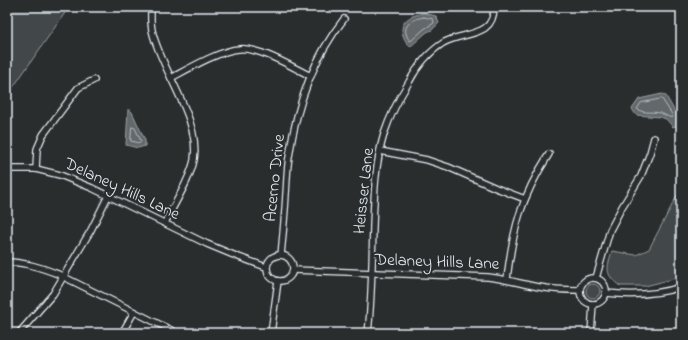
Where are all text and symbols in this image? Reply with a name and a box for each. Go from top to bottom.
street label: Acerno Drive [258,133,292,223]
street label: Heisser Lane [347,146,381,235]
street label: Delaney Hills Lane [59,151,184,228]
street label: Delaney Hills Lane [373,247,500,278]

